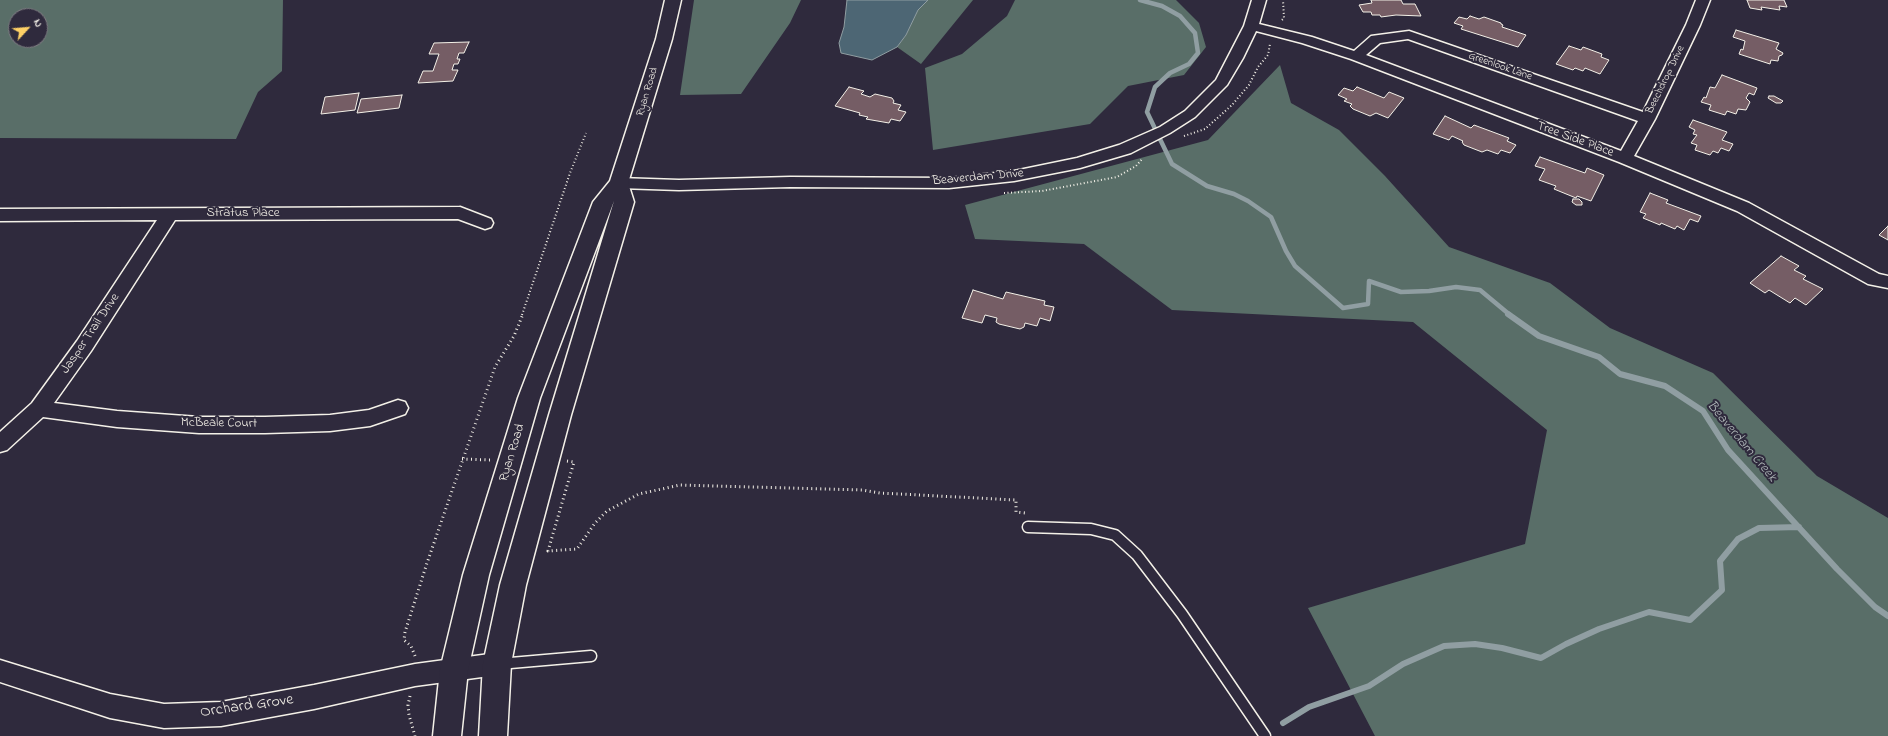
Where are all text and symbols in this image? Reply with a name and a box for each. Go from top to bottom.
north arrow [8,8,48,48]
text: N [29,16,47,30]
street label: Beechdrop Drive [1644,44,1688,116]
street label: Greenlook Lane [1466,50,1534,84]
street label: Ryan Road [634,66,662,118]
street label: Tree Side Place [1534,119,1616,161]
street label: Beaverdam Drive [932,166,1024,190]
street label: Stratus Place [207,206,279,222]
street label: Jasper Trail Drive [58,291,124,377]
water label: Beaverdam Creek [1702,398,1780,486]
street label: McBeale Court [181,416,257,432]
street label: Ryan Road [497,422,529,484]
street label: Orchard Grove [199,691,295,723]

